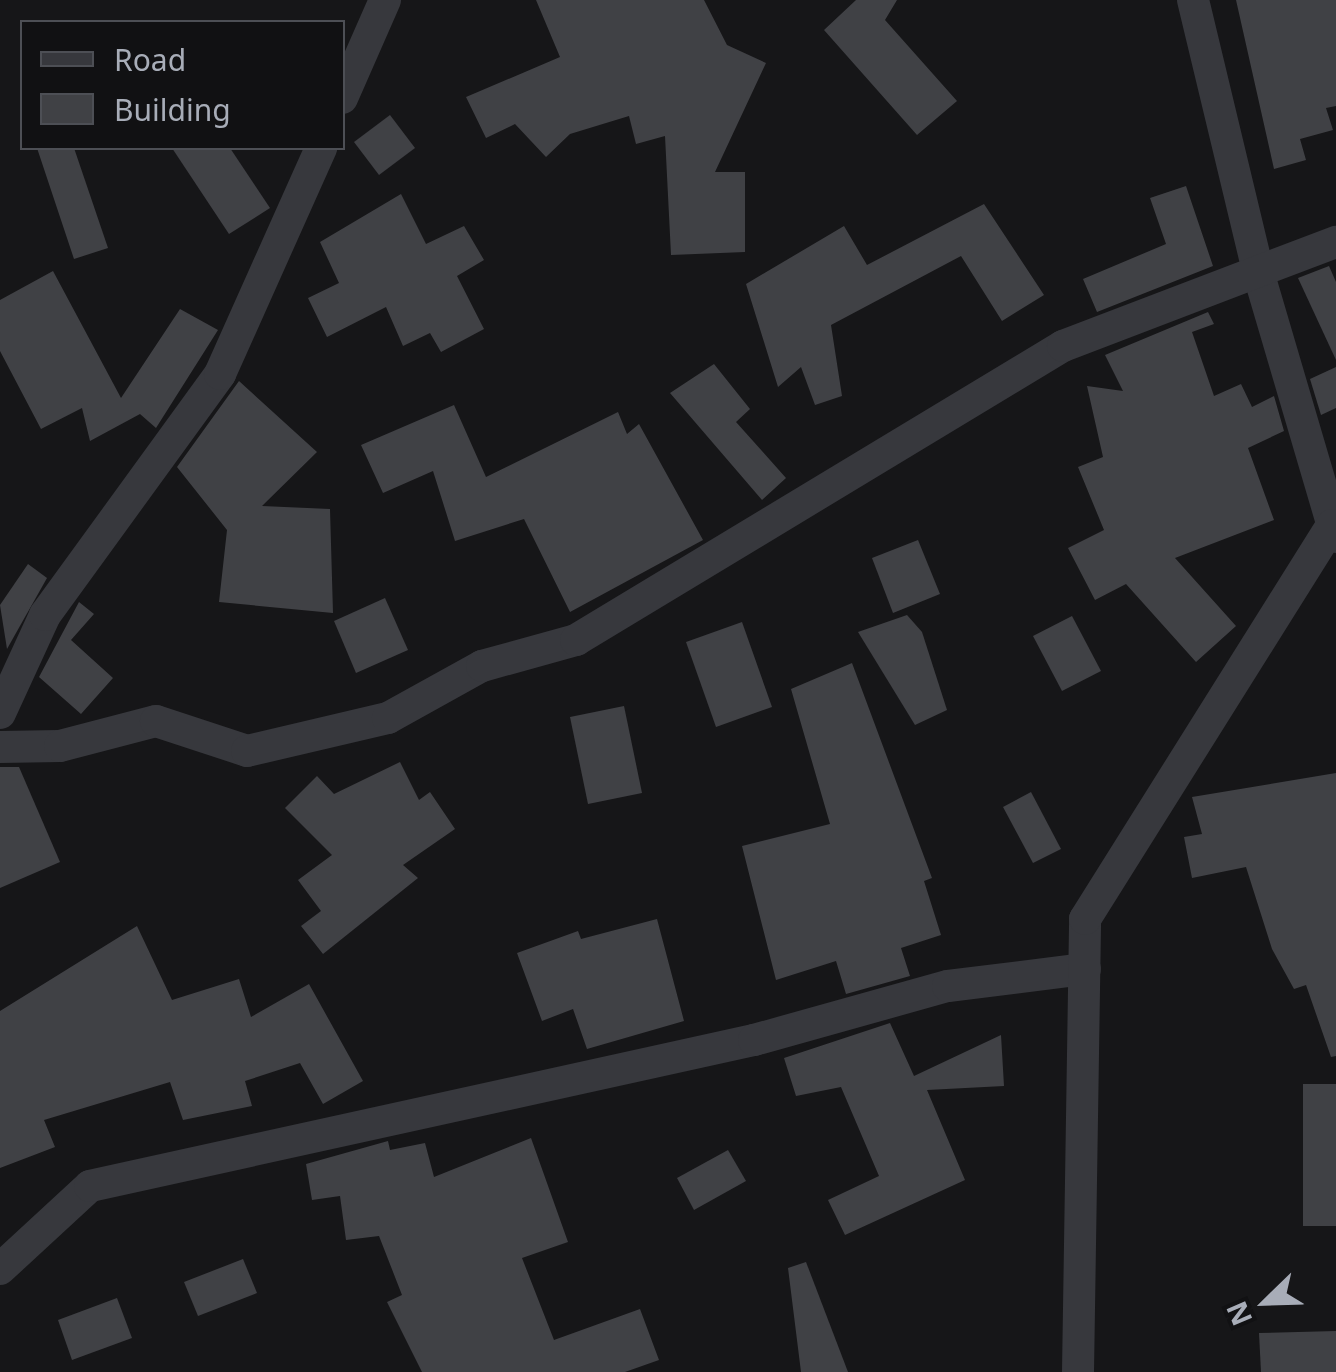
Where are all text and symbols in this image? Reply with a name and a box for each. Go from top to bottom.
legend [20,20,345,150]
text: Road [114,39,186,80]
text: Building [114,89,231,130]
north arrow [1216,1252,1316,1352]
text: N [1216,1296,1260,1332]

